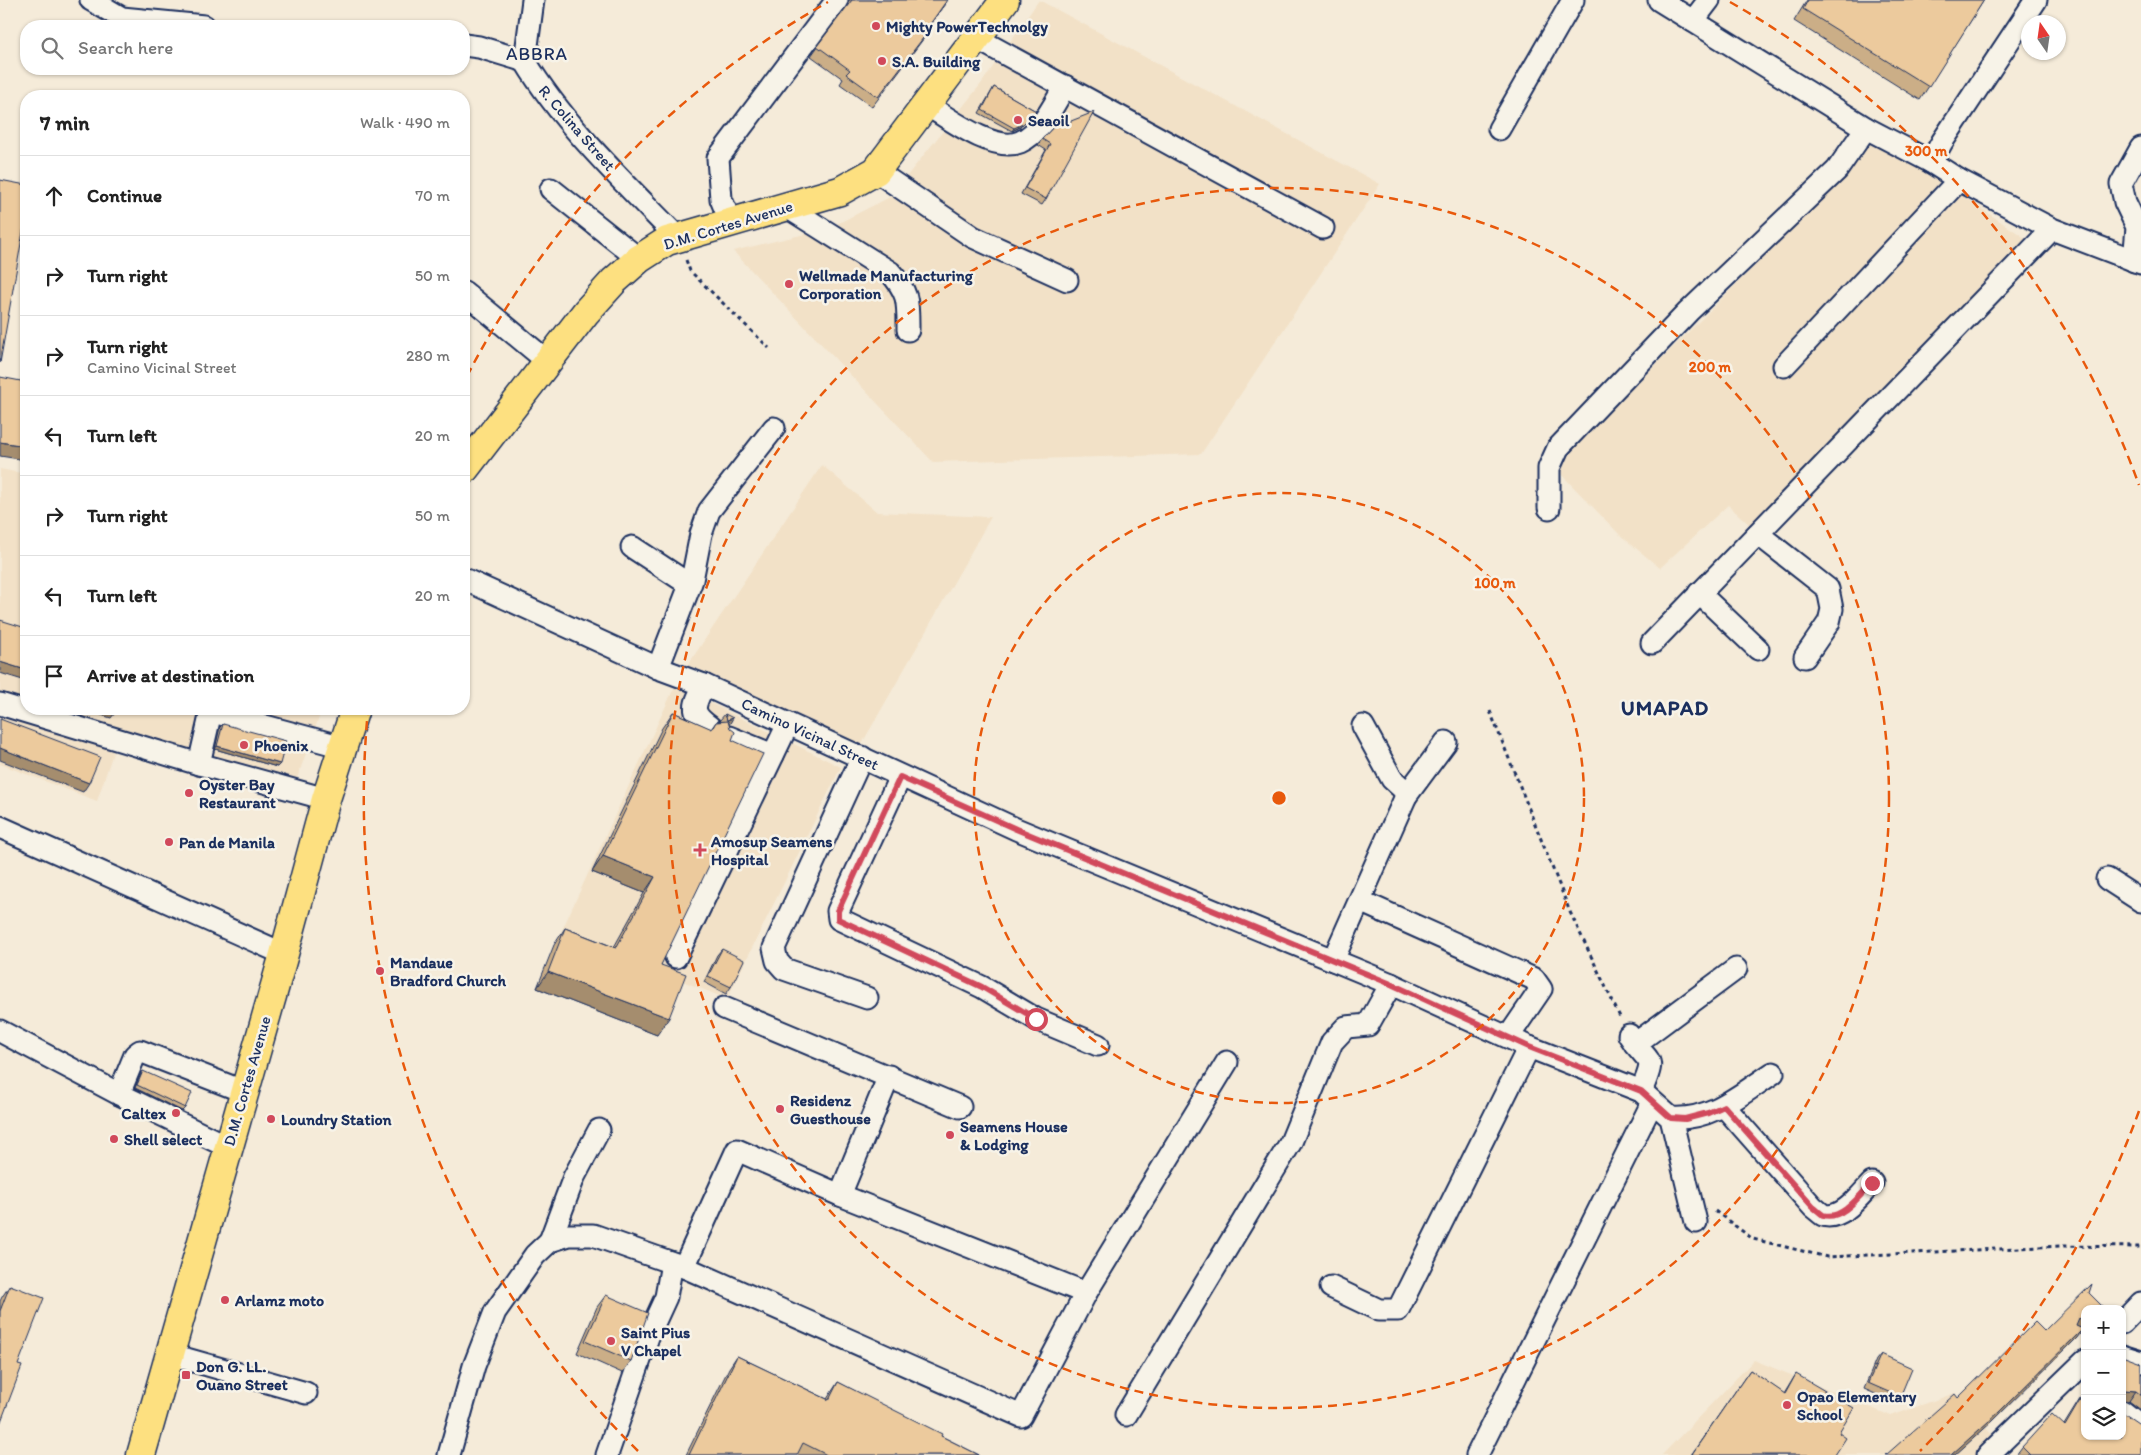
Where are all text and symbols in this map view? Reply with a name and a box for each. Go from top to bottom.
north arrow [2021,15,2066,60]
place label: Mighty PowerTechnolgy [886,17,1048,37]
search box [20,20,470,75]
marker: Mighty PowerTechnolgy [870,20,882,32]
icon: search [38,34,66,62]
text: Search here [78,36,173,59]
district label: ABBRA [506,43,568,65]
place label: S.A. Building [892,52,981,72]
marker: S.A. Building [876,55,888,67]
street label: R. Colina Street [535,81,619,175]
text: 7 min [40,110,89,135]
place label: Seaoil [1028,111,1070,130]
text: Walk · 490 m [360,113,450,132]
marker: Seaoil [1012,114,1024,126]
text: 300 m [1905,142,1948,160]
icon: ahead [40,182,68,210]
text: Continue [87,184,162,207]
text: 70 m [415,186,450,205]
street label: D.M. Cortes Avenue [661,196,795,254]
icon: right [40,262,68,290]
text: Turn right [87,264,168,287]
text: 50 m [415,266,450,285]
place label: Wellmade Manufacturing Corporation [799,266,974,304]
marker: Wellmade Manufacturing Corporation [783,278,795,290]
text: Turn right [87,335,168,358]
icon: right [40,342,68,370]
text: 280 m [406,346,450,365]
text: Camino Vicinal Street [87,358,237,377]
text: 200 m [1689,358,1732,376]
icon: left [40,422,68,450]
text: Turn left [87,424,157,447]
text: 20 m [415,426,450,445]
icon: right [40,502,68,530]
text: Turn right [87,504,168,527]
text: 50 m [415,506,450,525]
text: 100 m [1474,574,1516,592]
icon: left [40,582,68,610]
text: Turn left [87,584,157,607]
text: 20 m [415,586,450,605]
icon: arrive [40,662,68,690]
text: Arrive at destination [87,664,254,687]
street label: Camino Vicinal Street [738,694,882,774]
district label: UMAPAD [1621,695,1709,720]
place label: Phoenix [254,736,309,755]
marker: Phoenix [238,739,250,751]
place label: Oyster Bay Restaurant [199,775,276,812]
marker: Oyster Bay Restaurant [183,787,195,799]
centre of rings [1270,789,1288,807]
place label: Amosup Seamens Hospital [710,832,833,870]
place label: Pan de Manila [179,833,275,852]
marker: Pan de Manila [163,836,175,848]
marker: Amosup Seamens Hospital [693,843,707,857]
place label: Mandaue Bradford Church [390,953,507,990]
marker: Mandaue Bradford Church [374,965,386,977]
route start [1025,1008,1048,1031]
street label: D.M. Cortes Avenue [219,1014,275,1148]
place label: Residenz Guesthouse [790,1091,871,1128]
marker: Residenz Guesthouse [774,1103,786,1115]
place label: Caltex [121,1104,167,1123]
marker: Caltex [170,1107,182,1119]
place label: Loundry Station [281,1110,393,1130]
marker: Loundry Station [265,1113,277,1125]
place label: Seamens House & Lodging [960,1117,1068,1155]
marker: Seamens House & Lodging [944,1129,956,1141]
place label: Shell select [124,1130,202,1149]
marker: Shell select [108,1133,120,1145]
route end [1861,1172,1884,1195]
place label: Arlamz moto [234,1291,324,1310]
marker: Arlamz moto [219,1294,231,1306]
map controls [2081,1305,2126,1440]
button: + [2081,1305,2126,1350]
place label: Saint Pius V Chapel [621,1323,690,1361]
marker: Saint Pius V Chapel [605,1335,617,1347]
button: − [2081,1350,2126,1395]
place label: Don G. LL. Ouano Street [196,1357,288,1394]
marker: Don G. LL. Ouano Street [180,1369,192,1381]
place label: Opao Elementary School [1797,1387,1917,1424]
button: layers [2081,1395,2126,1440]
marker: Opao Elementary School [1781,1399,1793,1411]

